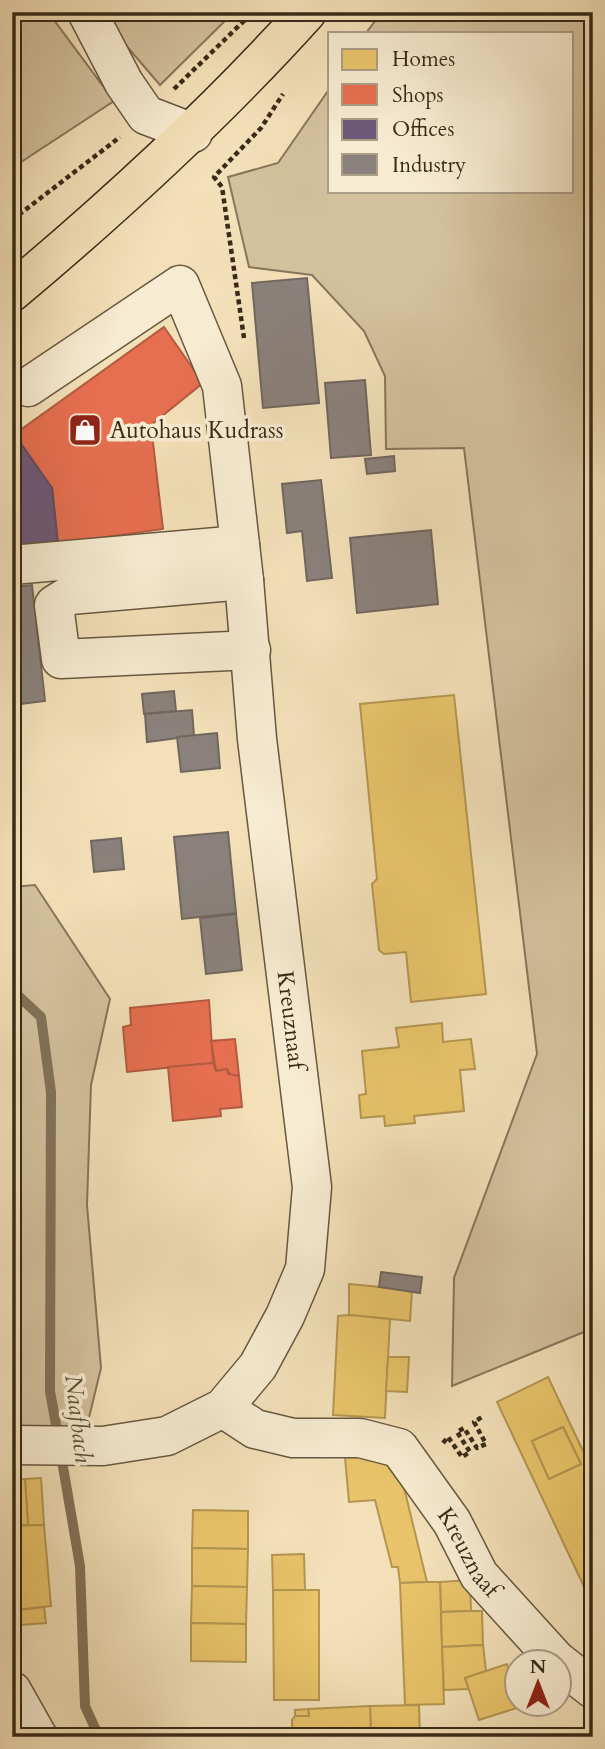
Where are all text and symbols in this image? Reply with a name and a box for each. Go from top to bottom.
legend [328,32,574,192]
text: Homes [392,45,455,74]
text: Shops [392,81,444,110]
text: Offices [392,115,454,144]
text: Industry [392,151,466,180]
shop icon: Autohaus Kudrass [66,411,104,449]
place label: Autohaus Kudrass [110,415,283,446]
street label: Kreuznaaf [270,969,313,1075]
water label: Naafbach [56,1373,100,1465]
street label: Kreuznaaf [431,1501,510,1606]
north arrow [504,1648,574,1718]
text: N [530,1654,547,1680]

